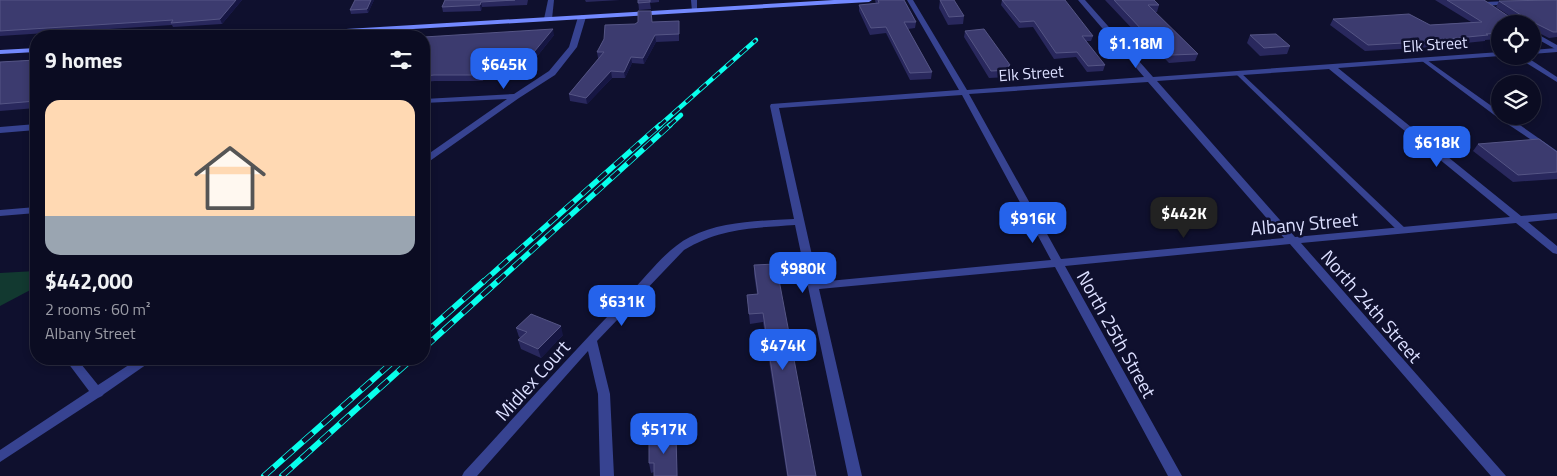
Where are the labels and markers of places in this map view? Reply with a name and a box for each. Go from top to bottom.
pin: $1.18M [1095,27,1177,69]
pin: $645K [469,48,539,90]
pin: $618K [1402,126,1472,168]
pin: $442K [1149,196,1219,239]
pin: $916K [998,202,1068,244]
pin: $980K [768,252,838,294]
pin: $631K [587,284,657,327]
pin: $474K [748,328,818,371]
pin: $517K [629,412,699,455]

